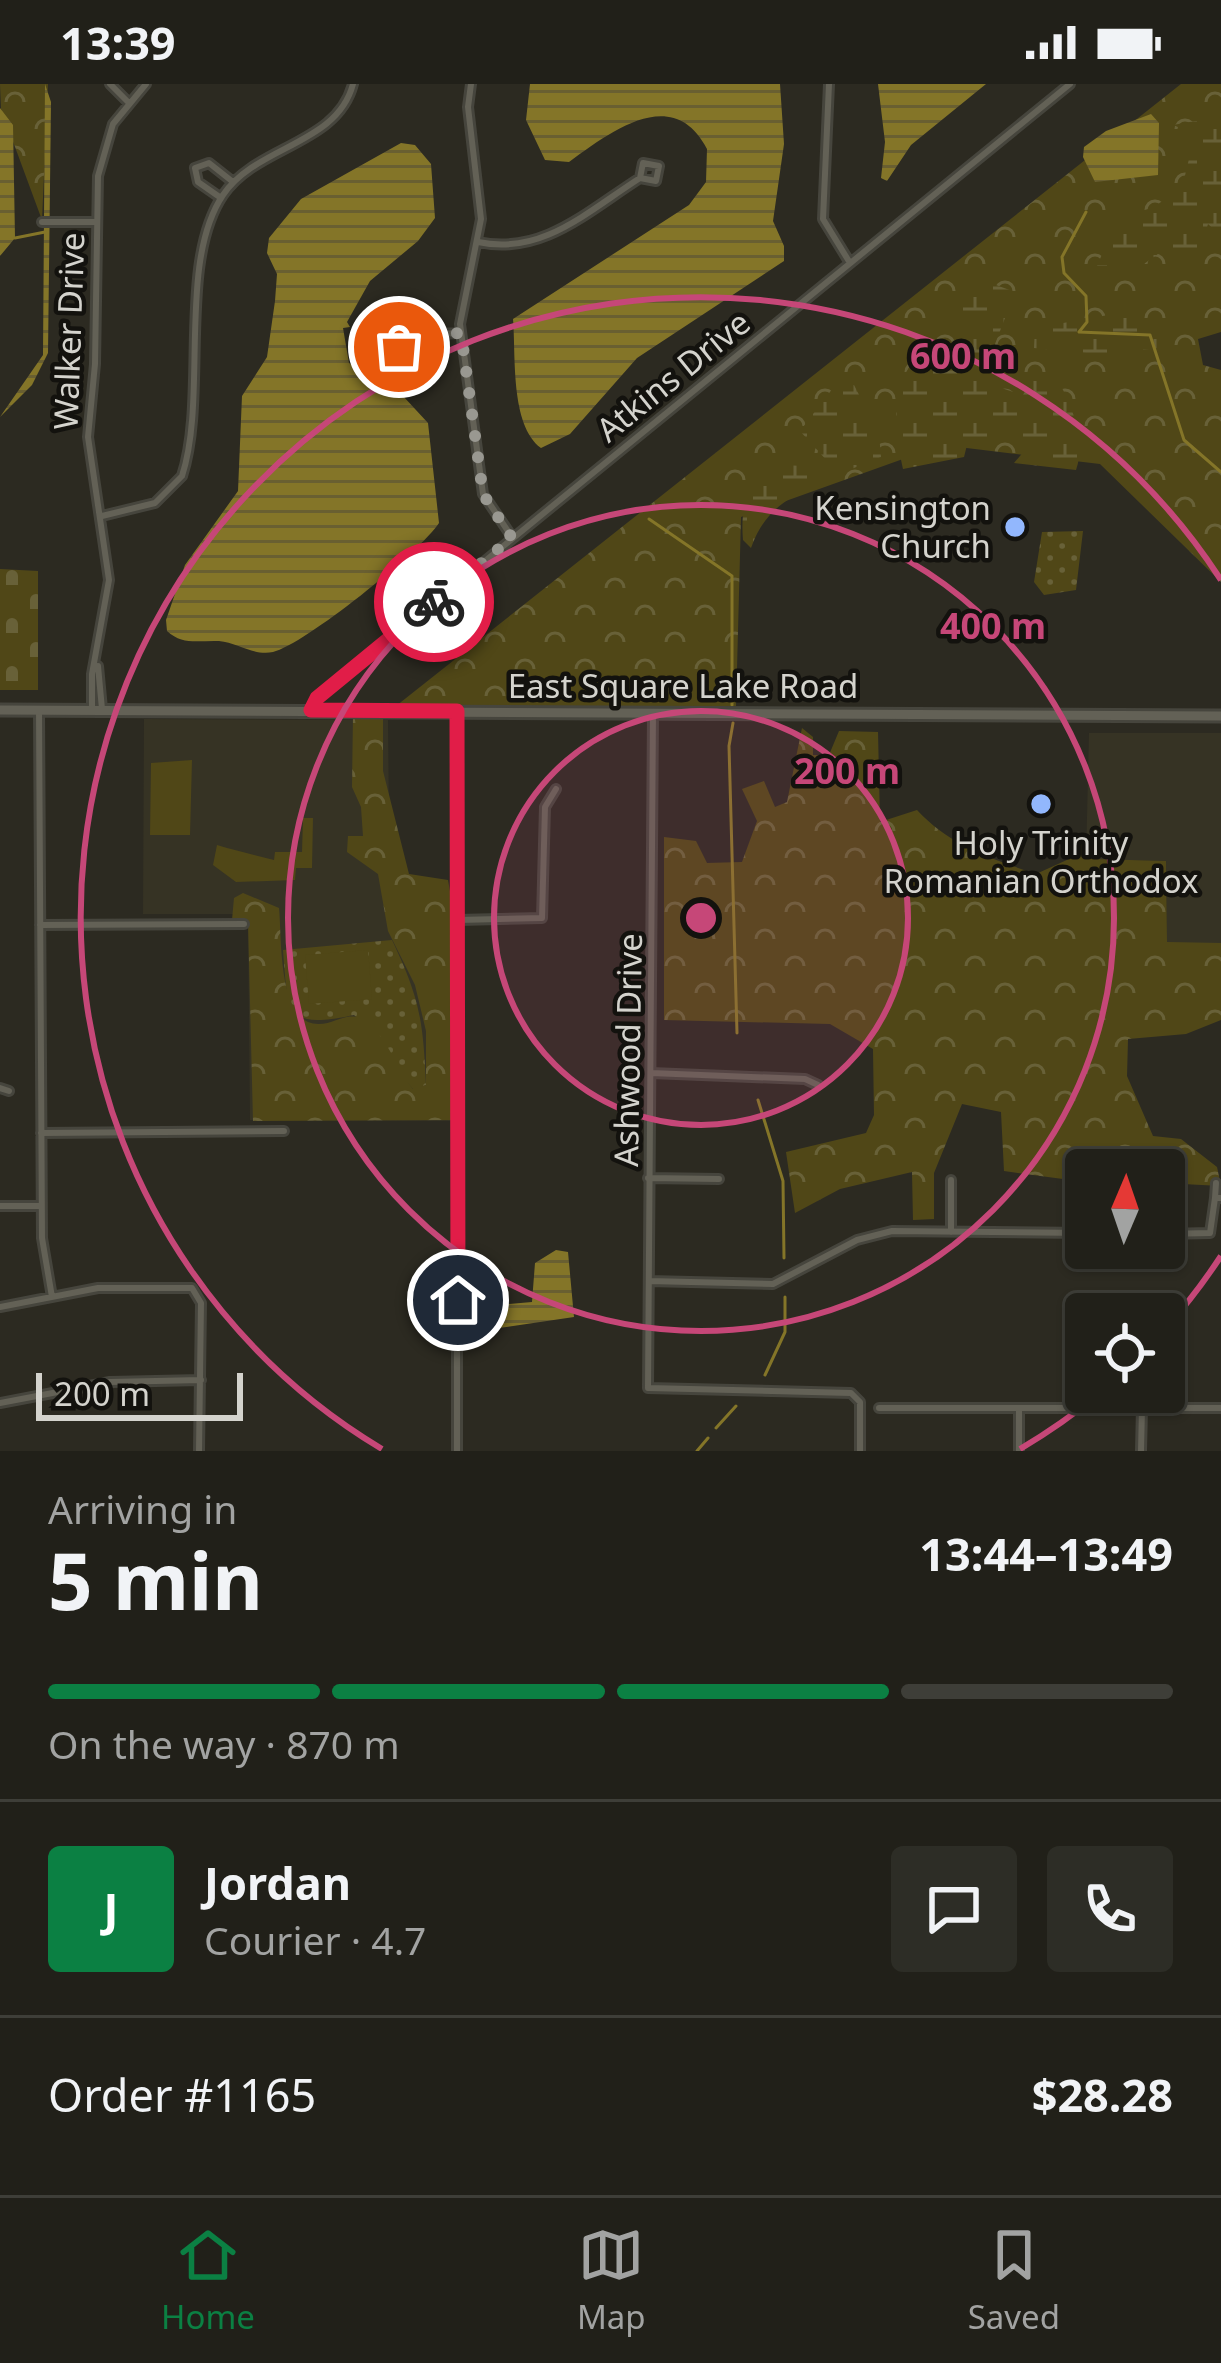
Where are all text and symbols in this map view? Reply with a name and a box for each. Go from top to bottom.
text: 13:39 [60,12,176,73]
street label: Walker Drive [43,232,94,430]
pin [348,296,450,398]
street label: Atkins Drive [586,300,759,451]
icon: bag [366,314,432,380]
text: 600 m [910,331,1016,380]
place label: Kensington Church [814,485,991,568]
marker: Kensington Church [1002,514,1028,540]
courier [374,542,494,662]
icon: bike [401,569,467,635]
text: 400 m [940,601,1046,650]
street label: East Square Lake Road [508,663,858,708]
text: 200 m [794,746,900,795]
marker: Holy Trinity Romanian Orthodox [1028,791,1054,817]
place label: Holy Trinity Romanian Orthodox [884,820,1199,903]
centre of rings [680,897,722,939]
street label: Ashwood Drive [603,933,652,1167]
north arrow [1065,1149,1185,1269]
map controls [1065,1149,1185,1413]
pin [407,1249,509,1351]
icon: home [425,1267,491,1333]
button: locate [1065,1293,1185,1413]
scale bar [36,1367,243,1420]
text: 200 m [54,1371,150,1416]
text: Arriving in [48,1482,237,1535]
text: 13:44–13:49 [919,1523,1173,1584]
text: 5 min [48,1527,263,1633]
text: On the way · 870 m [48,1717,400,1770]
button: chat [891,1846,1017,1972]
button: phone [1047,1846,1173,1972]
text: Jordan [204,1852,351,1913]
text: J [104,1878,118,1939]
text: Courier · 4.7 [204,1913,426,1966]
text: Order #1165 [48,2064,316,2125]
text: $28.28 [1032,2064,1173,2125]
tab: Home [161,2222,255,2339]
tab: Map [577,2222,646,2339]
tab: Saved [968,2222,1060,2339]

